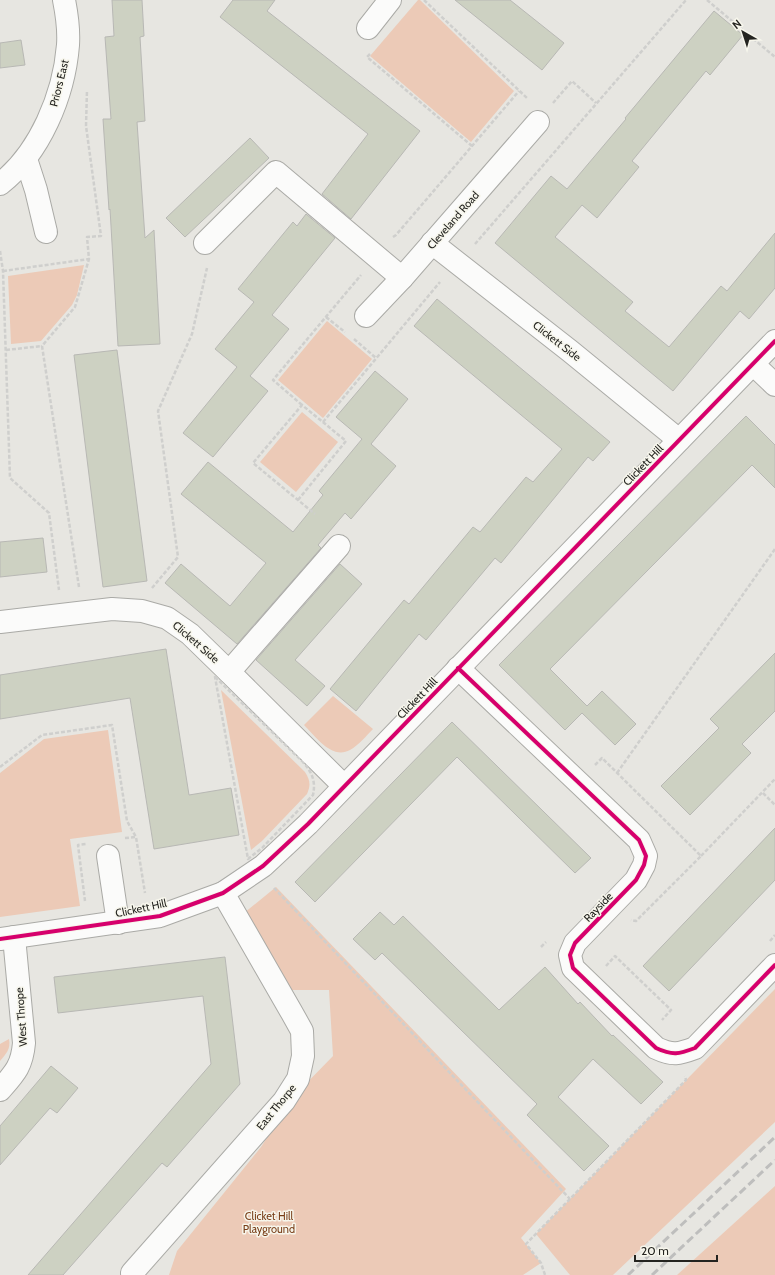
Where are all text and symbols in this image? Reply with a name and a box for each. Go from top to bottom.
north arrow [723,12,763,52]
text: N [729,16,744,32]
street label: Priors East [46,58,72,108]
street label: Cleveland Road [424,188,482,252]
street label: Clickett Side [530,318,584,364]
street label: Clickett Hill [620,441,666,489]
street label: Clickett Side [170,618,223,666]
street label: Clickett Hill [394,674,440,722]
street label: Rayside [581,889,616,925]
street label: Clickett Hill [114,896,168,920]
street label: West Thrope [12,987,30,1047]
street label: East Thorpe [253,1081,299,1133]
park label: Clicket Hill Playground [243,1209,295,1236]
scale bar [635,1237,717,1263]
text: 20 m [641,1243,669,1258]

